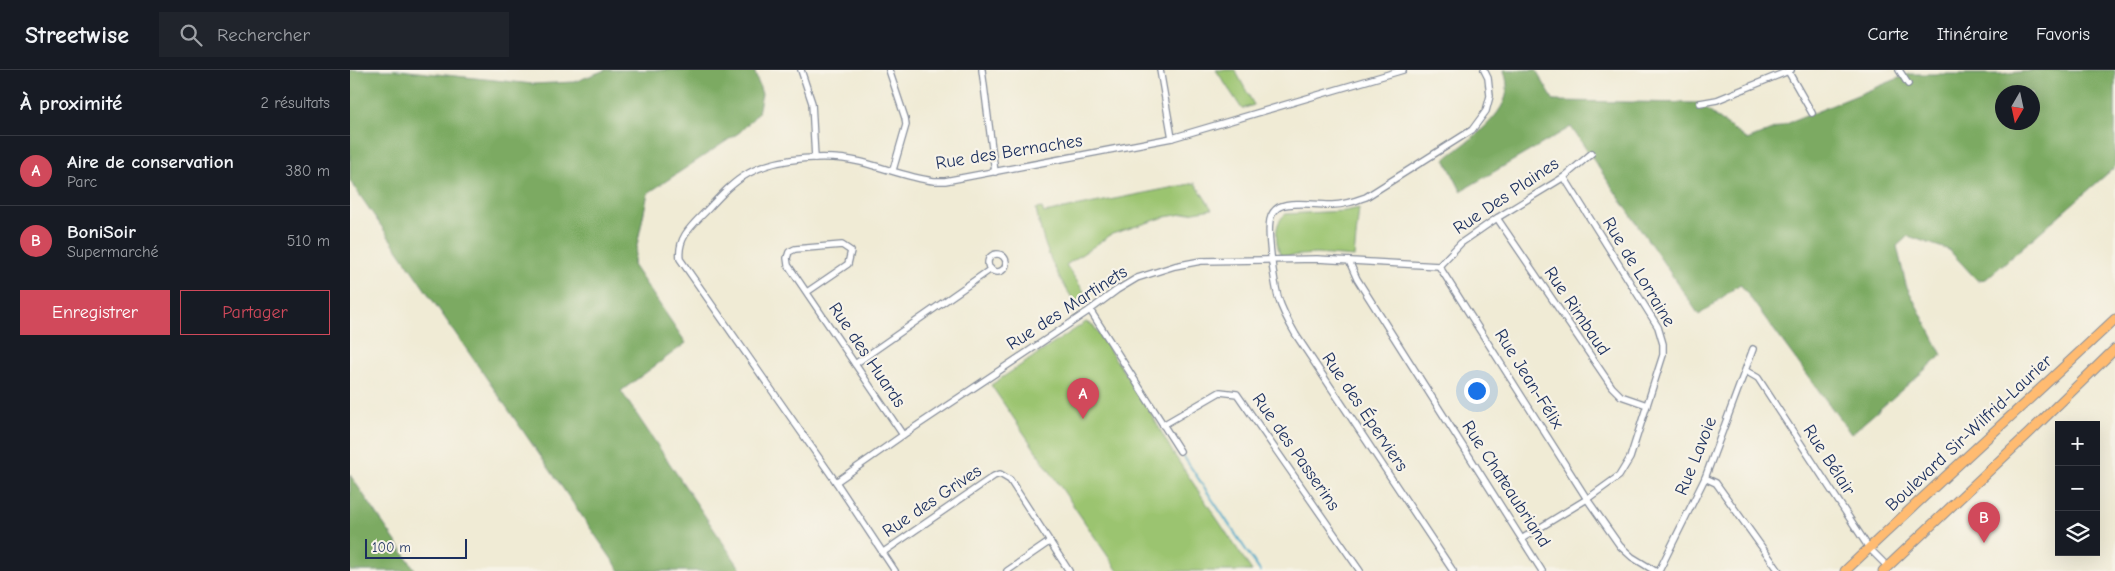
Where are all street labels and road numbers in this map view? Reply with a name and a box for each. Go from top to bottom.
street label: Rue des Bernaches [934,130,1084,174]
street label: Rue Des Plaines [1449,153,1563,239]
street label: Rue de Lorraine [1598,213,1680,331]
street label: Rue des Martinets [1003,261,1131,355]
street label: Rue Rimbaud [1540,263,1614,359]
street label: Rue des Huards [824,298,910,412]
street label: Rue Jean-Félix [1490,325,1568,433]
street label: Rue des Éperviers [1317,348,1413,475]
street label: Boulevard Sir-Wilfrid-Laurier [1881,350,2057,516]
street label: Rue des Passerins [1248,389,1344,515]
street label: Rue Lavoie [1671,414,1721,498]
street label: Rue Chateaubriand [1457,417,1555,551]
street label: Rue Bélair [1799,421,1860,500]
street label: Rue des Grives [879,460,985,542]

